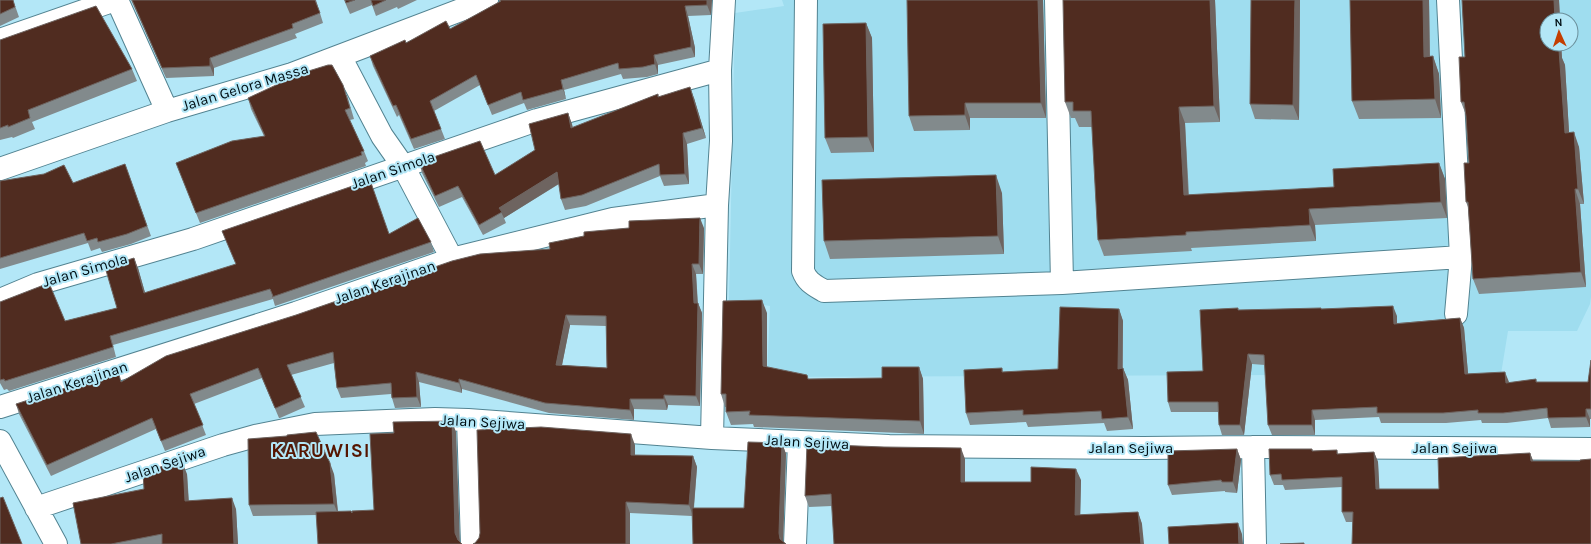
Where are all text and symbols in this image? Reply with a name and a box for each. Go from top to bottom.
north arrow [1539,12,1579,52]
text: N [1554,16,1563,29]
street label: Jalan Gelora Massa [180,59,310,115]
street label: Jalan Simola [349,147,437,193]
street label: Jalan Simola [40,249,130,291]
street label: Jalan Kerajinan [332,256,438,308]
street label: Jalan Kerajinan [24,357,130,407]
street label: Jalan Sejiwa [440,411,526,433]
street label: Jalan Sejiwa [764,431,850,453]
street label: Jalan Sejiwa [1089,439,1173,457]
street label: Jalan Sejiwa [1413,439,1497,457]
district label: KARUWISI [271,440,371,462]
street label: Jalan Sejiwa [122,442,208,486]

